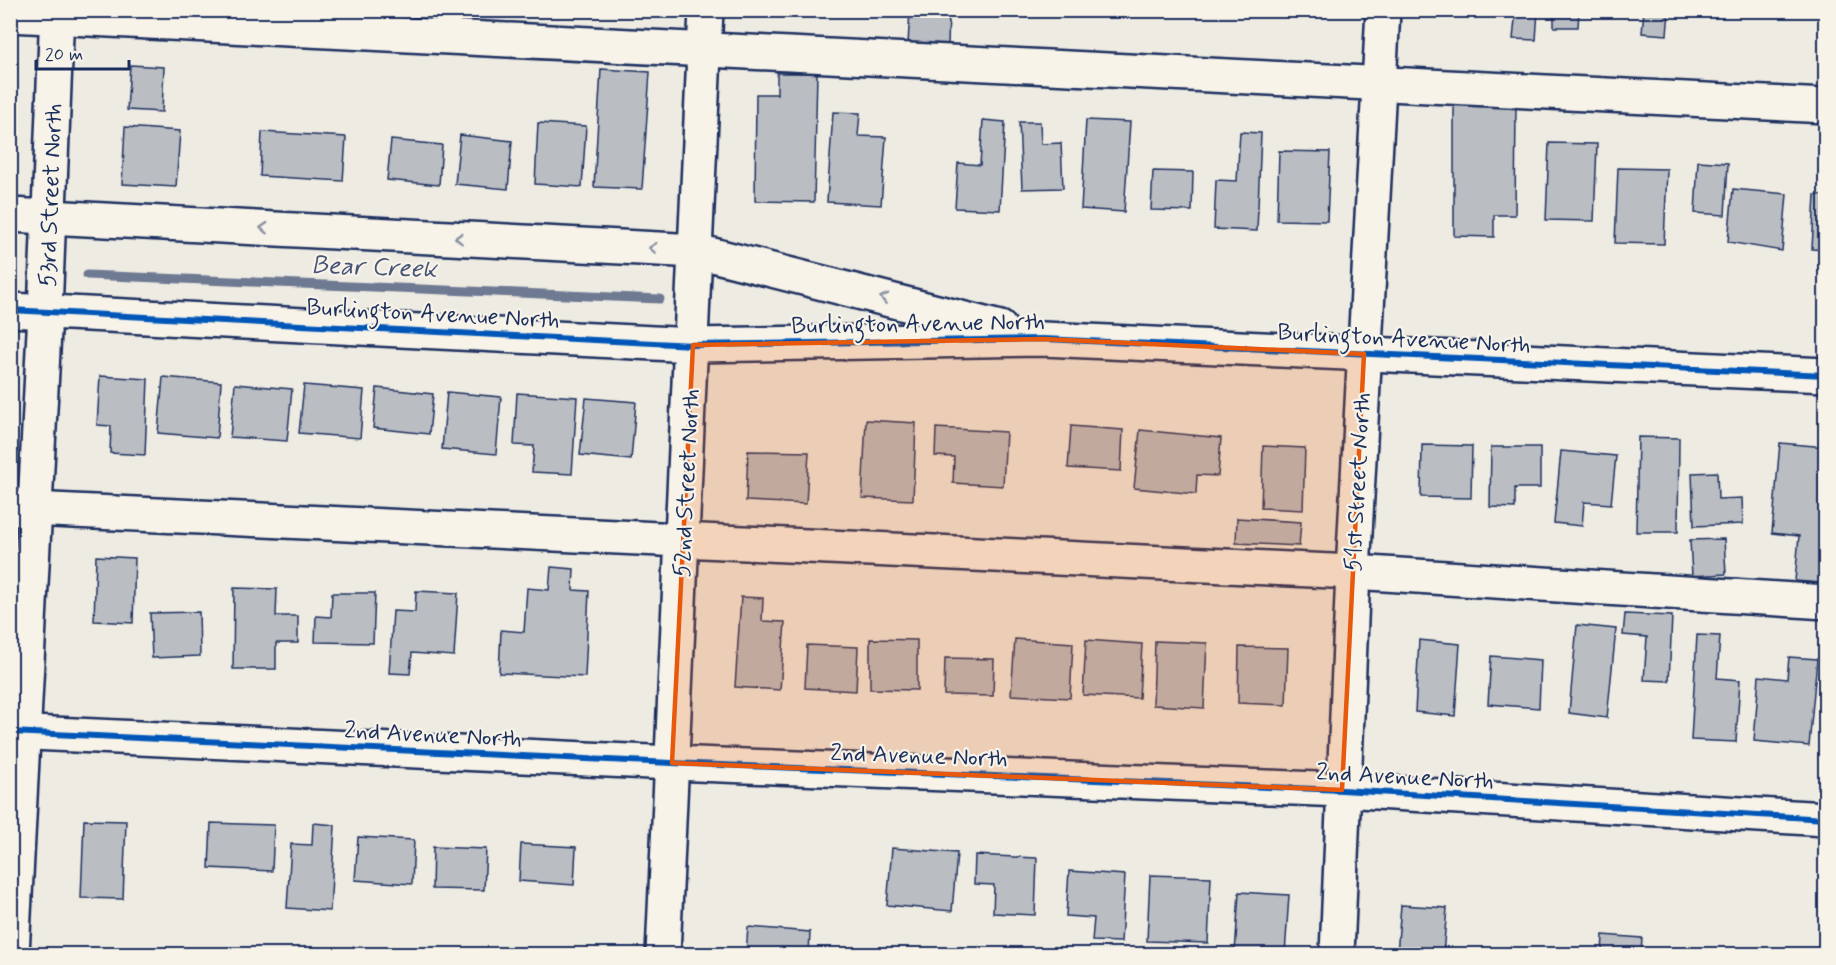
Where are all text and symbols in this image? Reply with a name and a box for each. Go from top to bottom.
scale bar [36,33,129,71]
text: 20 m [45,43,83,67]
street label: 53rd Street North [33,103,70,287]
one-way arrow [259,221,268,234]
one-way arrow [454,232,463,245]
one-way arrow [649,242,658,255]
water label: Bear Creek [310,249,439,287]
street label: Burlington Avenue North [305,292,560,340]
one-way arrow [879,293,889,306]
street label: Burlington Avenue North [791,307,1045,345]
street label: Burlington Avenue North [1276,317,1531,365]
street label: 52nd Street North [667,388,708,578]
street label: 51st Street North [1338,392,1379,573]
street label: 2nd Avenue North [343,715,523,756]
street label: 2nd Avenue North [830,738,1008,775]
street label: 2nd Avenue North [1315,757,1495,798]

